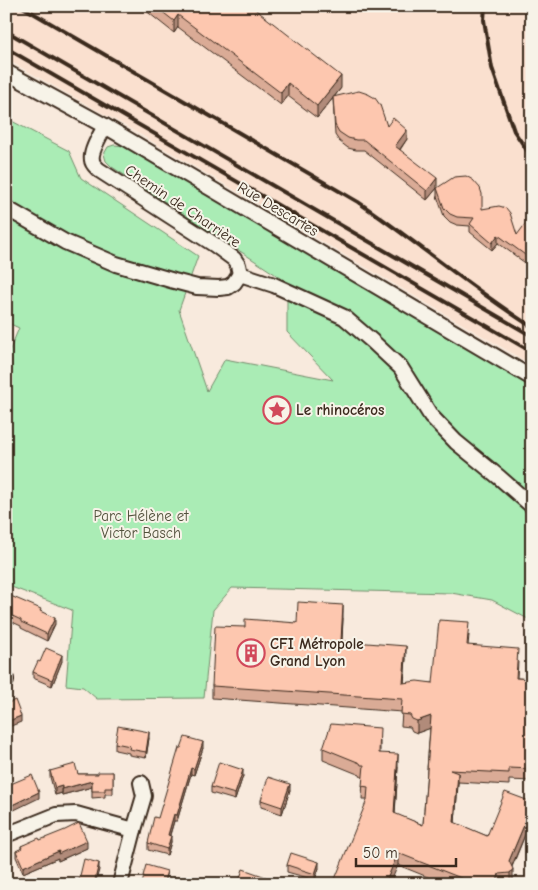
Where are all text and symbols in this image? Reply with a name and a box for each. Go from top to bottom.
street label: Chemin de Charrière [122,161,245,252]
street label: Rue Descartes [234,178,322,240]
place icon: Le rhinocéros [262,395,292,425]
place label: Le rhinocéros [296,401,384,419]
park label: Parc Hélène et Victor Basch [93,507,189,542]
place label: CFI Métropole Grand Lyon [270,635,364,670]
building icon: CFI Métropole Grand Lyon [236,638,266,668]
scale bar [356,835,456,867]
text: 50 m [363,844,398,862]

